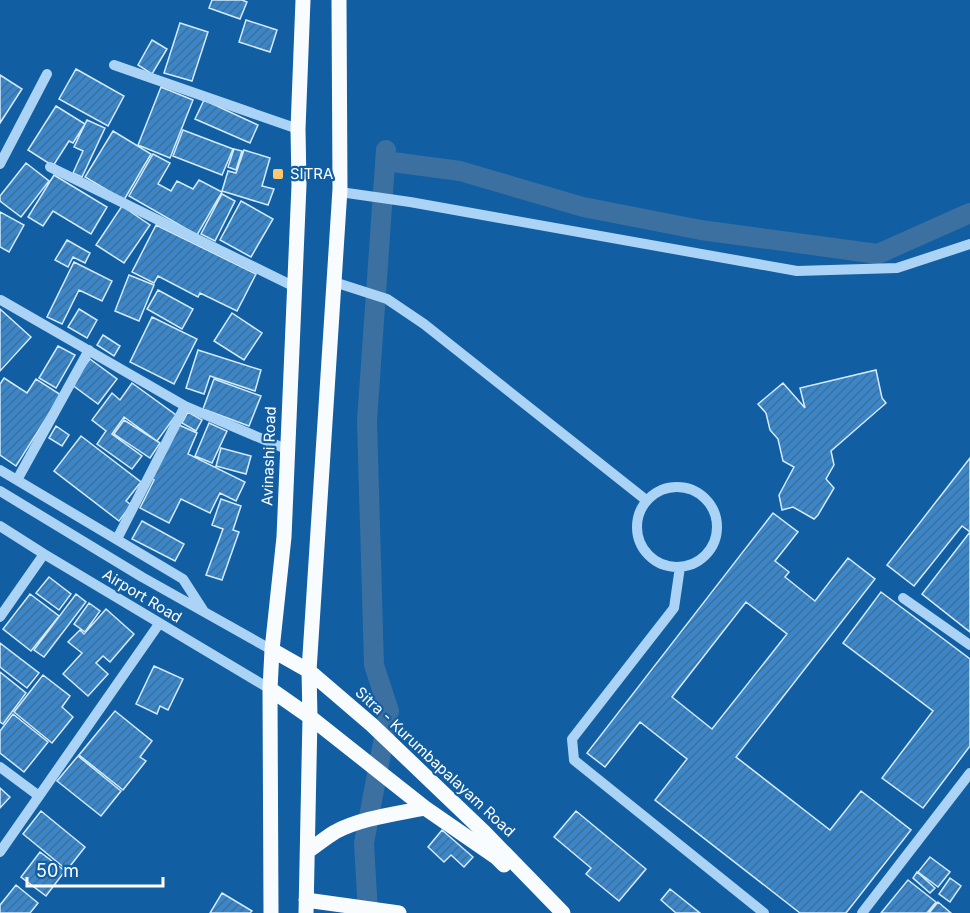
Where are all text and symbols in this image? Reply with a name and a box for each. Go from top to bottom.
place label: SITRA [290,164,333,183]
marker: SITRA [271,167,285,181]
street label: Avinashi Road [257,406,280,506]
street label: Airport Road [99,564,185,627]
street label: Sitra - Kurumbapalayam Road [352,683,519,841]
scale bar [27,850,164,888]
text: 50 m [36,860,79,881]

